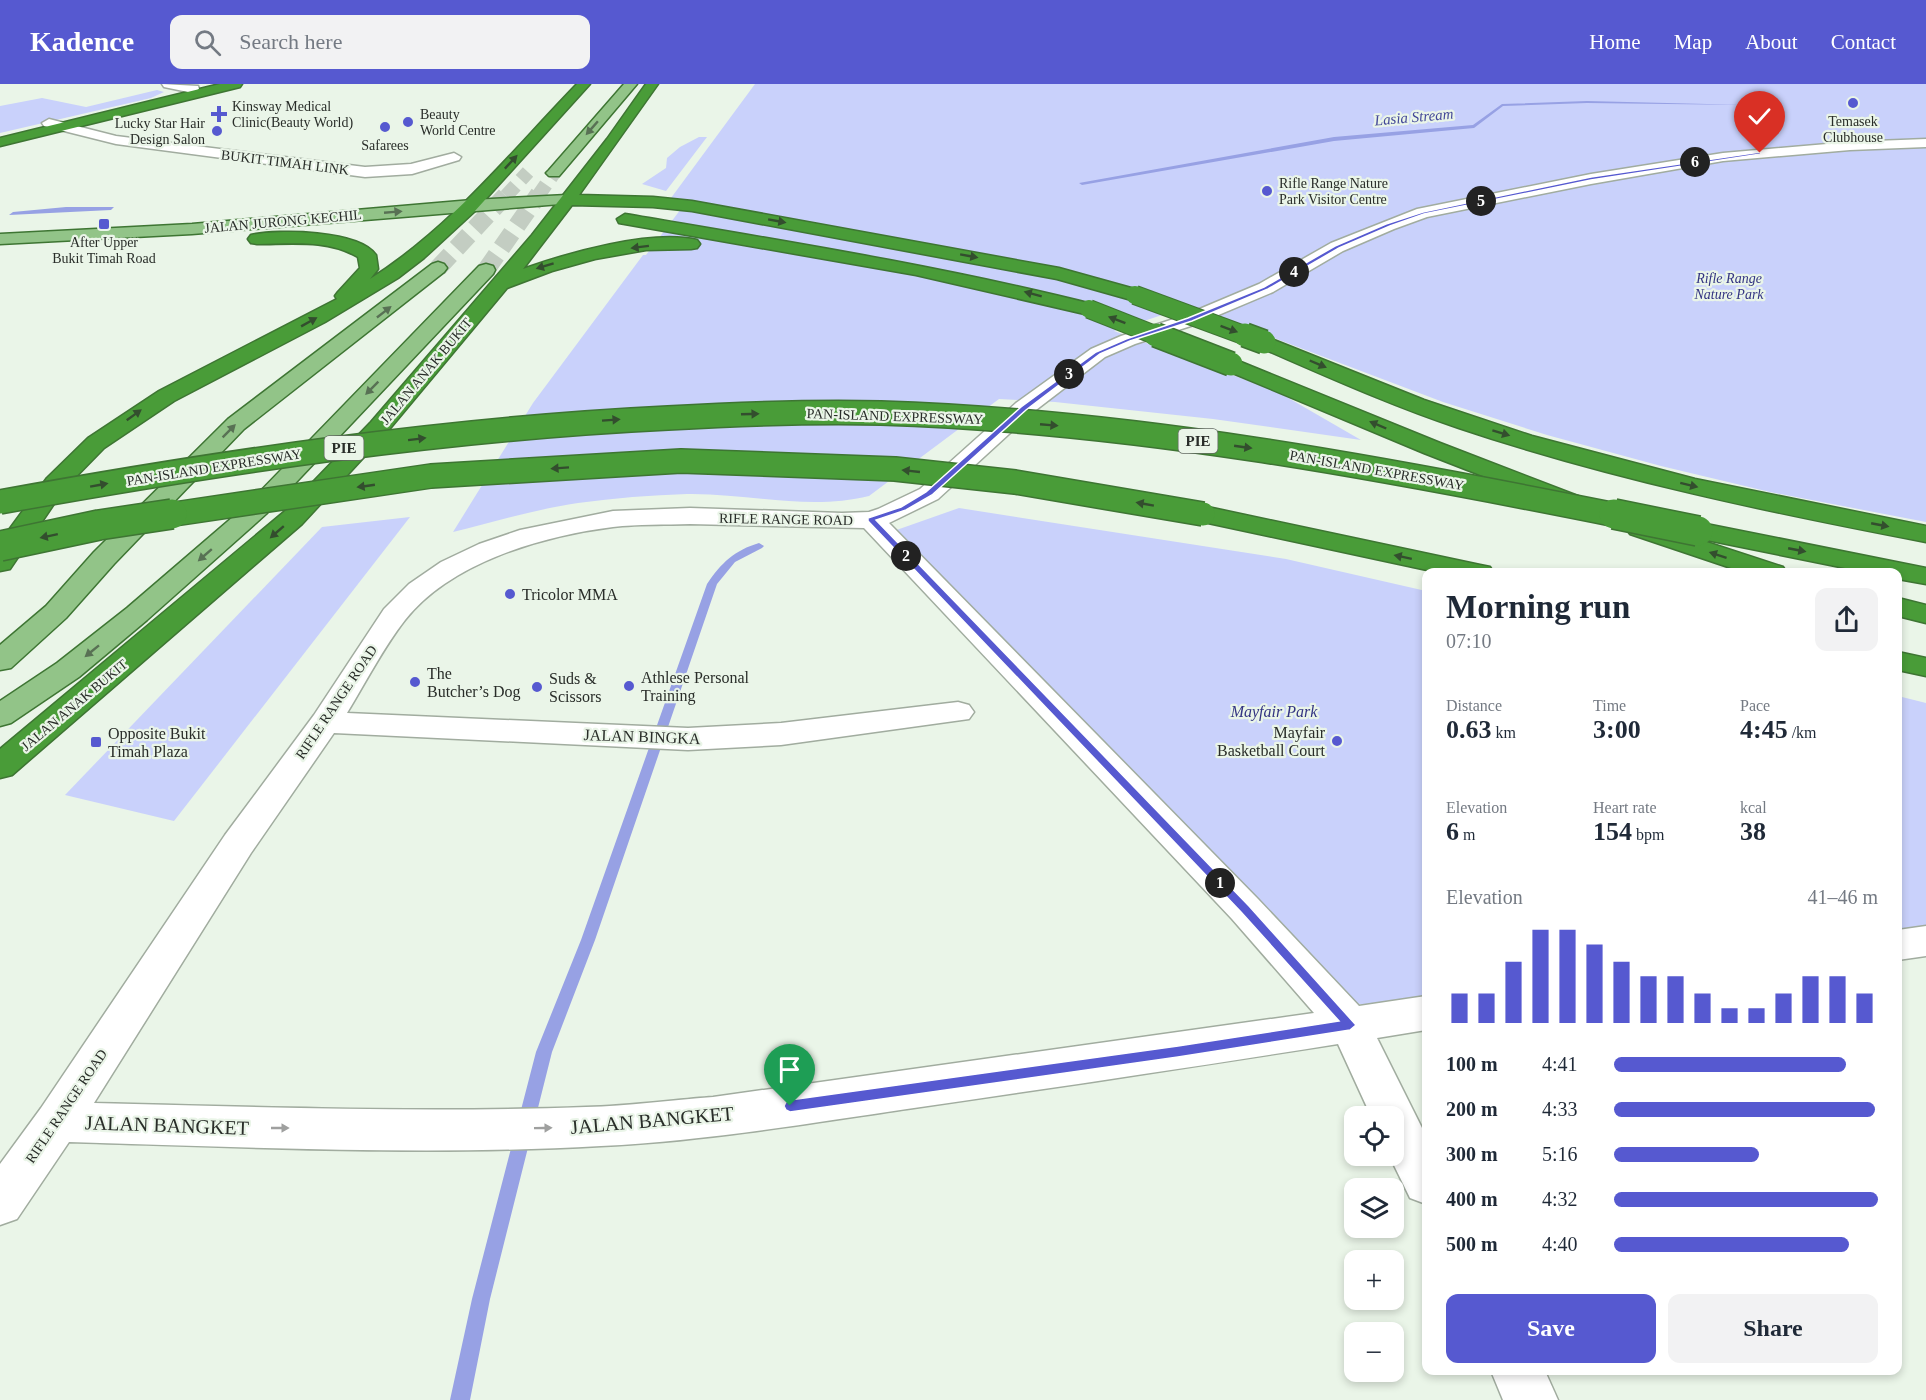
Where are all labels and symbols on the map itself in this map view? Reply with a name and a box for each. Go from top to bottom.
pin [1734,91,1785,153]
marker: Temasek Clubhouse [1846,96,1860,110]
place label: Kinsway Medical Clinic(Beauty World) [232,99,353,131]
marker: Kinsway Medical Clinic(Beauty World) [210,105,228,123]
water label: Lasia Stream [1373,106,1454,129]
place label: Beauty World Centre [420,107,495,138]
place label: Temasek Clubhouse [1823,114,1883,145]
marker: Beauty World Centre [401,115,415,129]
place label: Lucky Star Hair Design Salon [115,116,205,147]
marker: Safarees [378,120,392,134]
one-way arrow [586,120,599,136]
marker: Lucky Star Hair Design Salon [210,124,224,138]
place label: Safarees [361,138,409,153]
street label: BUKIT TIMAH LINK [220,147,350,178]
pin: 6 [1680,147,1710,177]
one-way arrow [504,155,518,169]
place label: Rifle Range Nature Park Visitor Centre [1279,176,1388,207]
marker: Rifle Range Nature Park Visitor Centre [1260,184,1274,198]
pin: 5 [1466,186,1496,216]
street label: JALAN JURONG KECHIL [204,207,362,236]
one-way arrow [383,207,402,217]
marker: After Upper Bukit Timah Road [97,217,111,231]
one-way arrow [768,217,787,226]
place label: After Upper Bukit Timah Road [52,235,156,266]
one-way arrow [630,242,649,252]
one-way arrow [960,252,979,261]
pin: 4 [1279,257,1309,287]
one-way arrow [536,262,554,271]
park label: Rifle Range Nature Park [1693,271,1764,302]
one-way arrow [1023,289,1041,298]
one-way arrow [376,307,391,319]
street label: JALAN ANAK BUKIT [378,315,475,427]
one-way arrow [1108,315,1126,325]
one-way arrow [301,317,318,327]
one-way arrow [1220,325,1238,335]
pin: 3 [1054,359,1084,389]
one-way arrow [1310,359,1328,369]
one-way arrow [366,380,380,394]
street label: PAN-ISLAND EXPRESSWAY [806,406,984,427]
one-way arrow [127,410,142,422]
one-way arrow [740,410,759,419]
one-way arrow [601,416,620,425]
one-way arrow [1040,420,1059,430]
one-way arrow [1368,420,1386,430]
one-way arrow [222,423,236,438]
road number: PIE [1178,429,1218,453]
one-way arrow [1492,429,1510,438]
one-way arrow [407,434,426,444]
road number: PIE [324,436,364,460]
one-way arrow [1234,443,1253,452]
street label: PAN-ISLAND EXPRESSWAY [126,446,303,489]
street label: PAN-ISLAND EXPRESSWAY [1289,448,1465,493]
one-way arrow [550,463,569,473]
one-way arrow [901,466,920,475]
one-way arrow [90,480,109,489]
one-way arrow [1680,480,1698,490]
one-way arrow [356,481,375,490]
one-way arrow [1136,500,1155,509]
street label: RIFLE RANGE ROAD [719,511,853,528]
one-way arrow [1870,521,1889,530]
one-way arrow [270,525,285,538]
one-way arrow [40,531,58,541]
pin: 2 [891,541,921,571]
one-way arrow [1787,546,1806,555]
one-way arrow [197,548,212,562]
one-way arrow [1708,550,1726,559]
one-way arrow [1393,551,1412,561]
place label: Tricolor MMA [522,586,618,603]
marker: Tricolor MMA [503,587,517,601]
street label: RIFLE RANGE ROAD [293,643,380,762]
one-way arrow [84,644,100,657]
street label: JALAN ANAK BUKIT [18,656,131,754]
place label: The Butcher’s Dog [427,665,520,701]
place label: Athlese Personal Training [641,669,750,705]
place label: Suds & Scissors [549,670,601,705]
marker: The Butcher’s Dog [408,675,422,689]
marker: Athlese Personal Training [622,679,636,693]
marker: Suds & Scissors [530,680,544,694]
park label: Mayfair Park [1230,703,1318,721]
place label: Mayfair Basketball Court [1217,724,1326,759]
place label: Opposite Bukit Timah Plaza [108,725,206,760]
street label: JALAN BINGKA [583,726,701,747]
marker: Mayfair Basketball Court [1330,734,1344,748]
marker: Opposite Bukit Timah Plaza [89,735,103,749]
pin: 1 [1205,868,1235,898]
pin [764,1044,815,1106]
street label: RIFLE RANGE ROAD [23,1047,110,1166]
street label: JALAN BANGKET [569,1102,735,1138]
street label: JALAN BANGKET [85,1111,249,1139]
one-way arrow [270,1123,289,1133]
one-way arrow [533,1123,552,1133]

